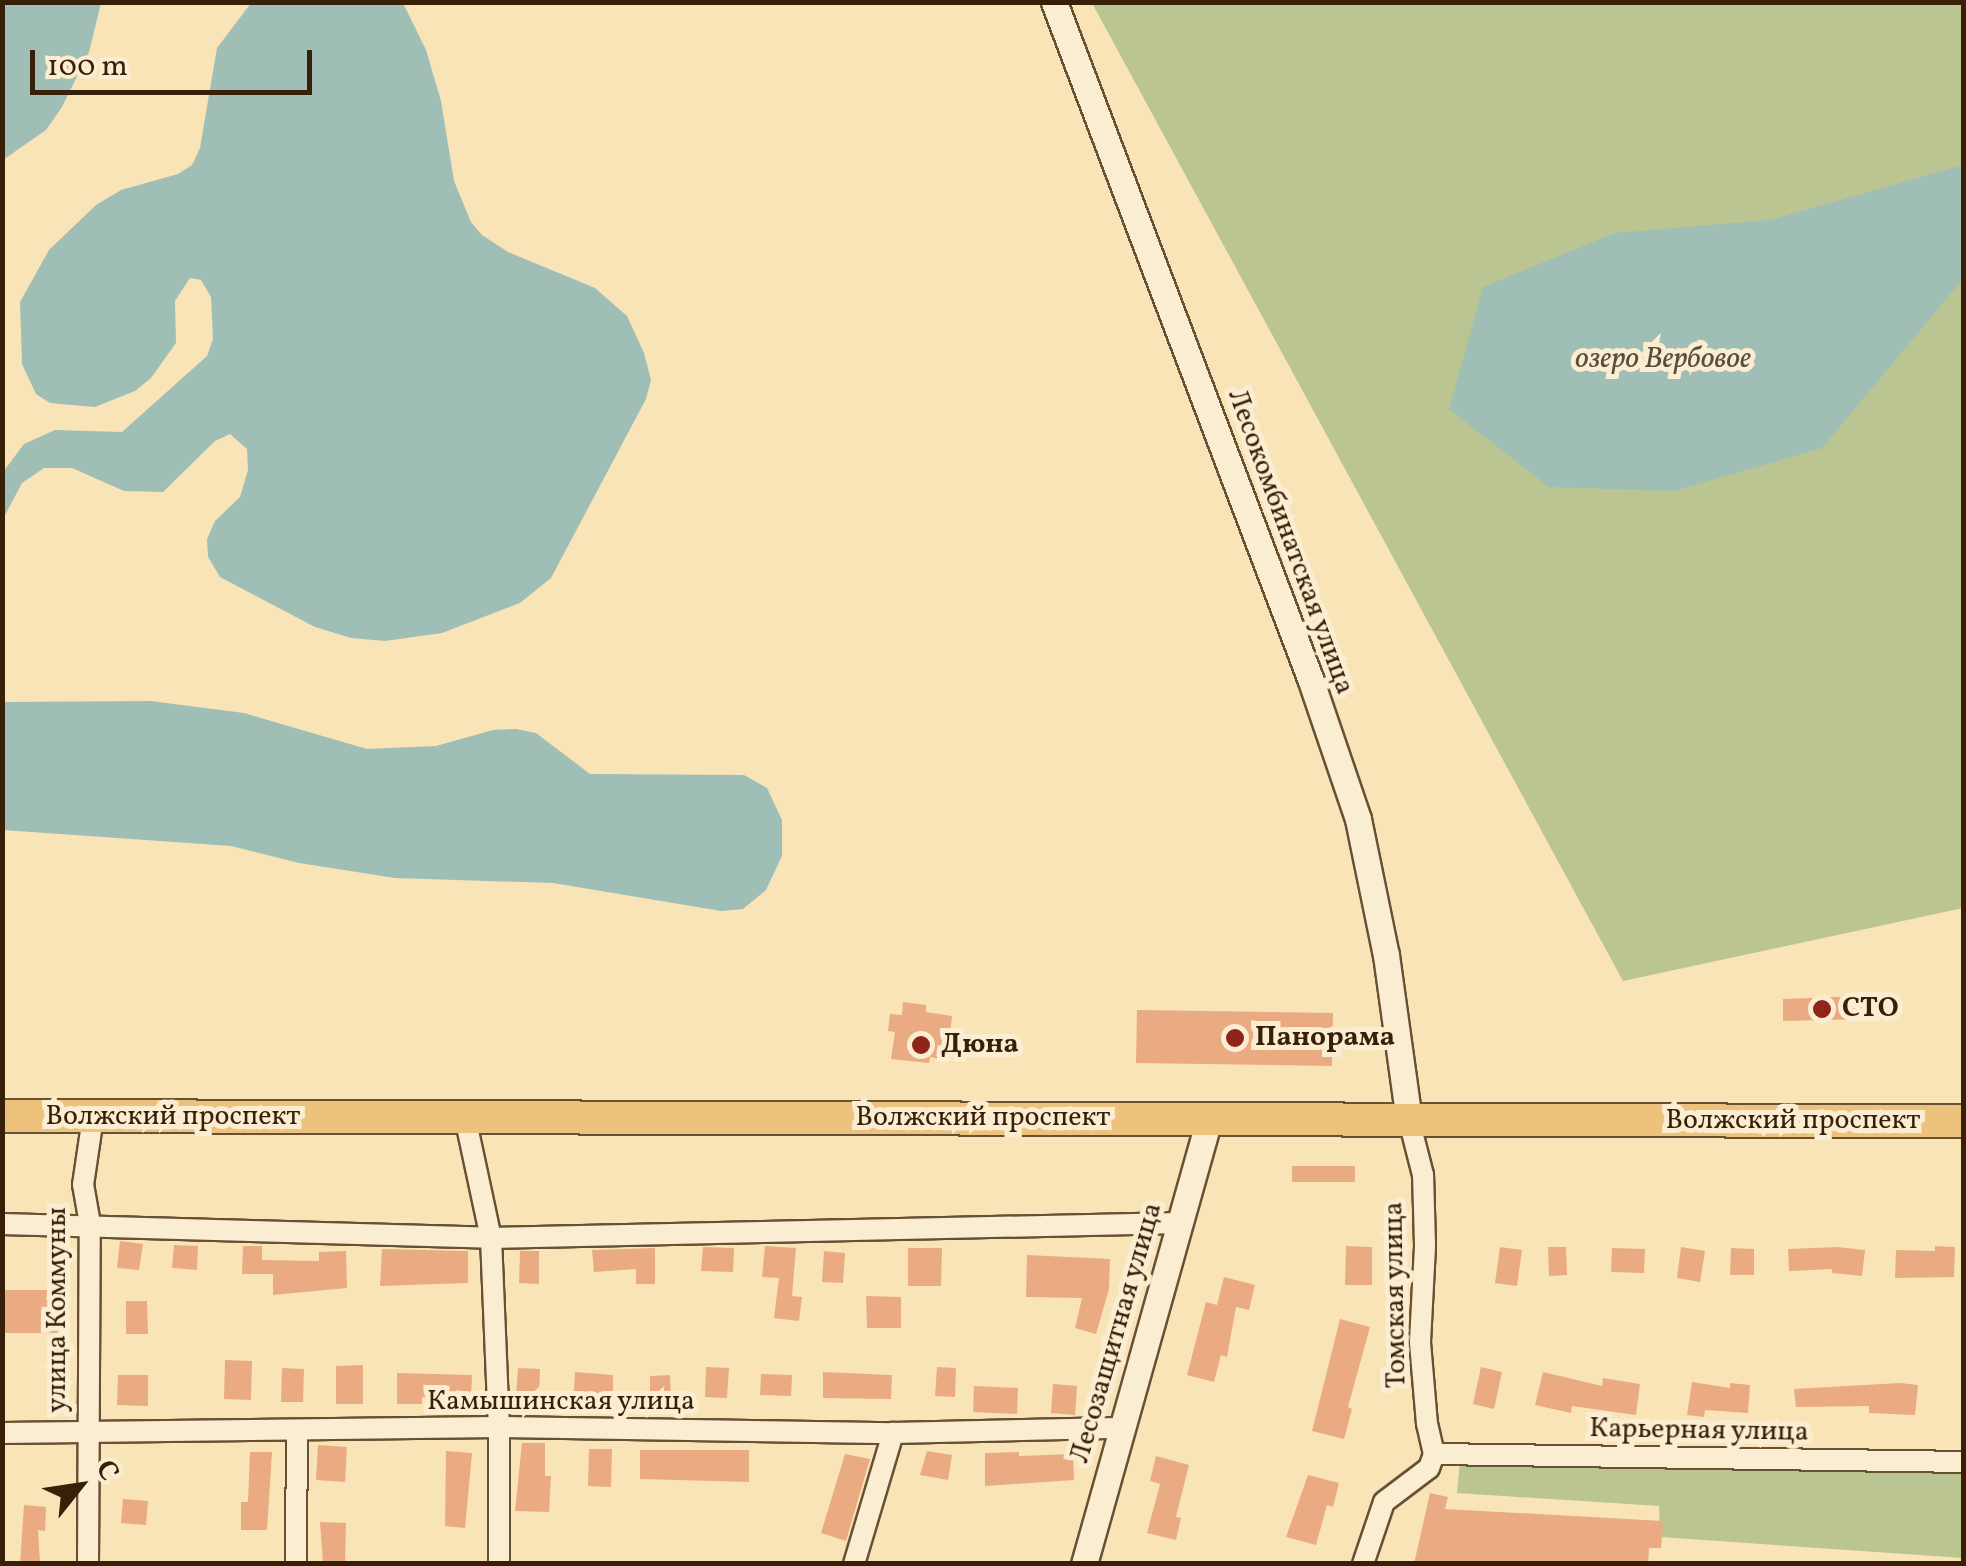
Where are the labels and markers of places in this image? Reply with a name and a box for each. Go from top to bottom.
place label: СТО [1842,992,1899,1026]
marker: СТО [1811,998,1833,1020]
place label: Панорама [1255,1021,1395,1055]
marker: Панорама [1224,1027,1246,1049]
place label: Дюна [941,1028,1019,1062]
marker: Дюна [910,1034,932,1056]

